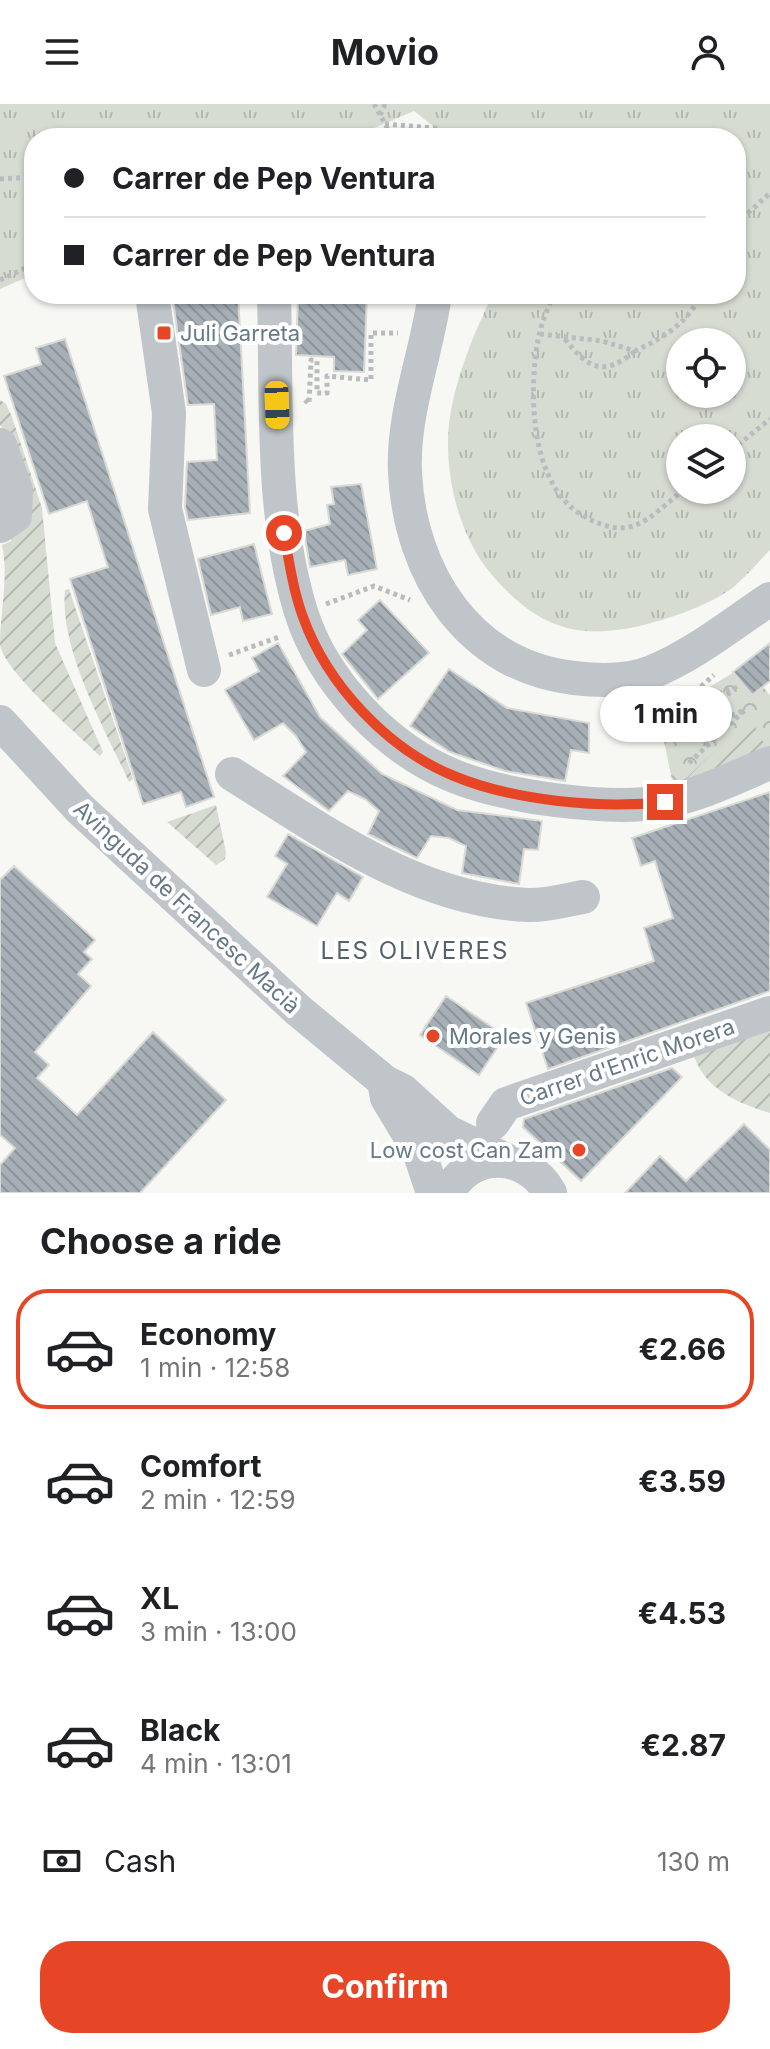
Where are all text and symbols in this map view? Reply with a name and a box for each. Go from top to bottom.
icon: menu [40,30,84,74]
text: Movio [331,30,439,74]
icon: person [686,30,730,74]
text: Carrer de Pep Ventura [112,160,436,196]
text: Carrer de Pep Ventura [112,237,436,273]
place label: Juli Garreta [180,320,300,346]
marker: Juli Garreta [155,324,173,342]
map controls [666,328,746,504]
button: locate [666,328,746,408]
car [264,381,290,429]
button: layers [666,424,746,504]
route start [266,515,302,551]
callout: 1 min [599,686,731,742]
text: 1 min [634,698,698,729]
route end [647,784,683,820]
street label: Avinguda de Francesc Macià [69,795,305,1019]
district label: LES OLIVERES [321,936,509,965]
street label: Carrer d'Enric Morera [516,1013,738,1111]
place label: Morales y Genis [449,1023,616,1049]
marker: Morales y Genis [424,1027,442,1045]
place label: Low cost Can Zam [370,1137,563,1163]
marker: Low cost Can Zam [570,1141,588,1159]
text: Choose a ride [40,1219,282,1263]
icon: car [44,1313,116,1385]
text: Economy [140,1316,276,1352]
text: €2.66 [638,1331,726,1367]
text: 1 min · 12:58 [140,1352,290,1383]
icon: car [44,1445,116,1517]
text: Comfort [140,1448,261,1484]
text: €3.59 [638,1463,726,1499]
text: 2 min · 12:59 [140,1484,296,1515]
icon: car [44,1577,116,1649]
text: XL [140,1580,179,1616]
text: €4.53 [638,1595,726,1631]
text: 3 min · 13:00 [140,1616,297,1647]
icon: car [44,1709,116,1781]
text: Black [140,1712,220,1748]
text: €2.87 [640,1727,726,1763]
text: 4 min · 13:01 [140,1748,292,1779]
icon: cash [40,1839,84,1883]
text: Cash [104,1843,176,1879]
text: 130 m [657,1846,730,1877]
button: Confirm [40,1941,730,2033]

